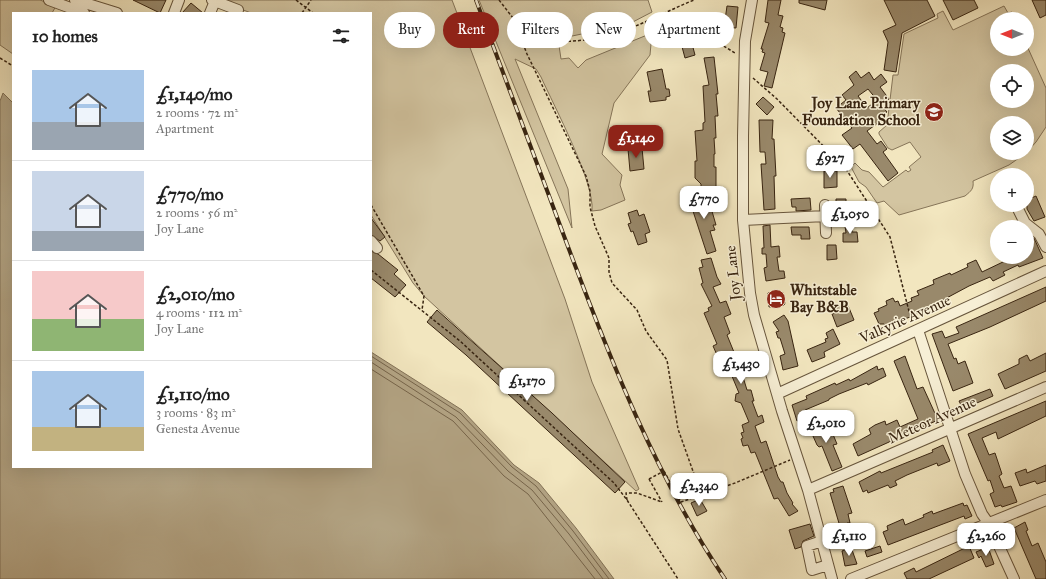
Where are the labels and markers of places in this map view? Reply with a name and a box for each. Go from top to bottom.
place label: Joy Lane Primary Foundation School [802,94,921,129]
school or university icon: Joy Lane Primary Foundation School [923,101,945,123]
pin: £1,140 [603,125,669,159]
pin: £927 [806,145,854,179]
pin: £770 [680,186,728,220]
pin: £1,050 [817,201,883,235]
place label: Whitstable Bay B&B [790,281,857,317]
hotel icon: Whitstable Bay B&B [765,288,787,310]
pin: £1,430 [708,351,774,385]
pin: £1,170 [494,368,560,402]
pin: £2,010 [793,410,859,444]
pin: £2,340 [666,473,732,507]
pin: £1,110 [816,523,882,557]
pin: £2,260 [953,523,1019,557]

